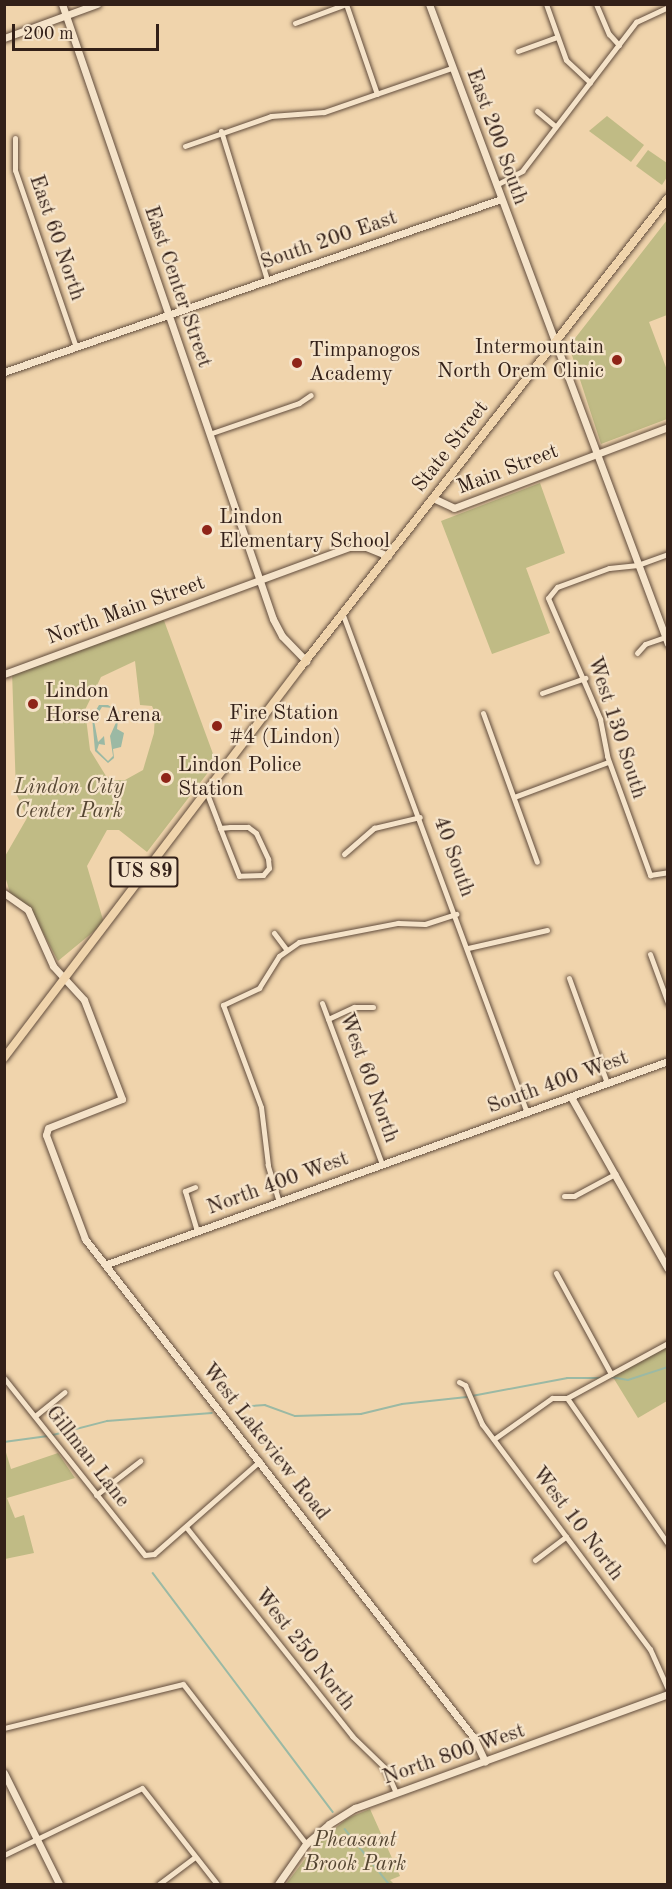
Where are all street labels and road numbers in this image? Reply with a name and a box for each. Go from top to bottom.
street label: East 200 South [460,65,532,209]
street label: East 60 North [23,172,89,304]
street label: East Center Street [138,203,216,371]
street label: South 200 East [257,206,401,276]
street label: State Street [407,396,495,498]
street label: Main Street [454,439,562,501]
street label: North Main Street [44,571,208,651]
street label: West 130 South [581,654,651,802]
street label: 40 South [427,813,479,901]
road number: US 89 [108,855,180,889]
street label: West 60 North [333,1009,403,1147]
street label: South 400 West [484,1046,632,1120]
street label: North 400 West [204,1147,352,1221]
street label: West Lakeview Road [196,1358,334,1526]
street label: Gillman Lane [40,1401,134,1513]
street label: West 10 North [526,1462,628,1586]
street label: West 250 North [248,1584,360,1716]
street label: North 800 West [380,1719,528,1791]

